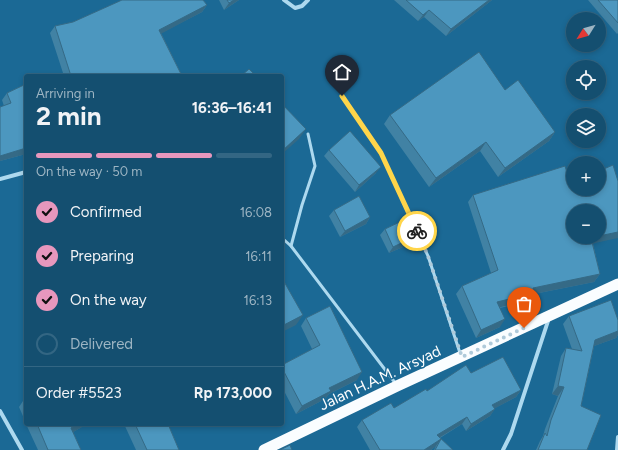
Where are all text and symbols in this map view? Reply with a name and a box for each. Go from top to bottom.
north arrow [566,12,606,52]
map controls [566,12,606,244]
pin [325,55,359,96]
button: locate [566,60,606,100]
icon: home [331,61,353,83]
text: Arriving in [36,86,95,101]
text: 16:36–16:41 [192,99,272,117]
text: 2 min [36,100,102,132]
button: layers [566,108,606,148]
button: + [566,156,606,196]
text: On the way · 50 m [36,164,142,179]
icon: check [36,201,58,223]
text: Confirmed [70,203,142,221]
button: − [566,204,606,244]
text: 16:08 [240,205,272,220]
courier [397,211,437,251]
icon: bike [406,220,428,242]
icon: check [36,245,58,267]
text: Preparing [70,247,134,265]
text: 16:11 [245,249,272,264]
pin [507,287,541,328]
icon: check [36,289,58,311]
text: On the way [70,291,147,309]
text: 16:13 [244,293,272,308]
icon: bag [513,293,535,315]
text: Delivered [70,335,133,353]
street label: Jalan H.A.M. Arsyad [316,342,444,414]
text: Order #5523 [36,384,122,402]
text: Rp 173,000 [194,384,272,402]

